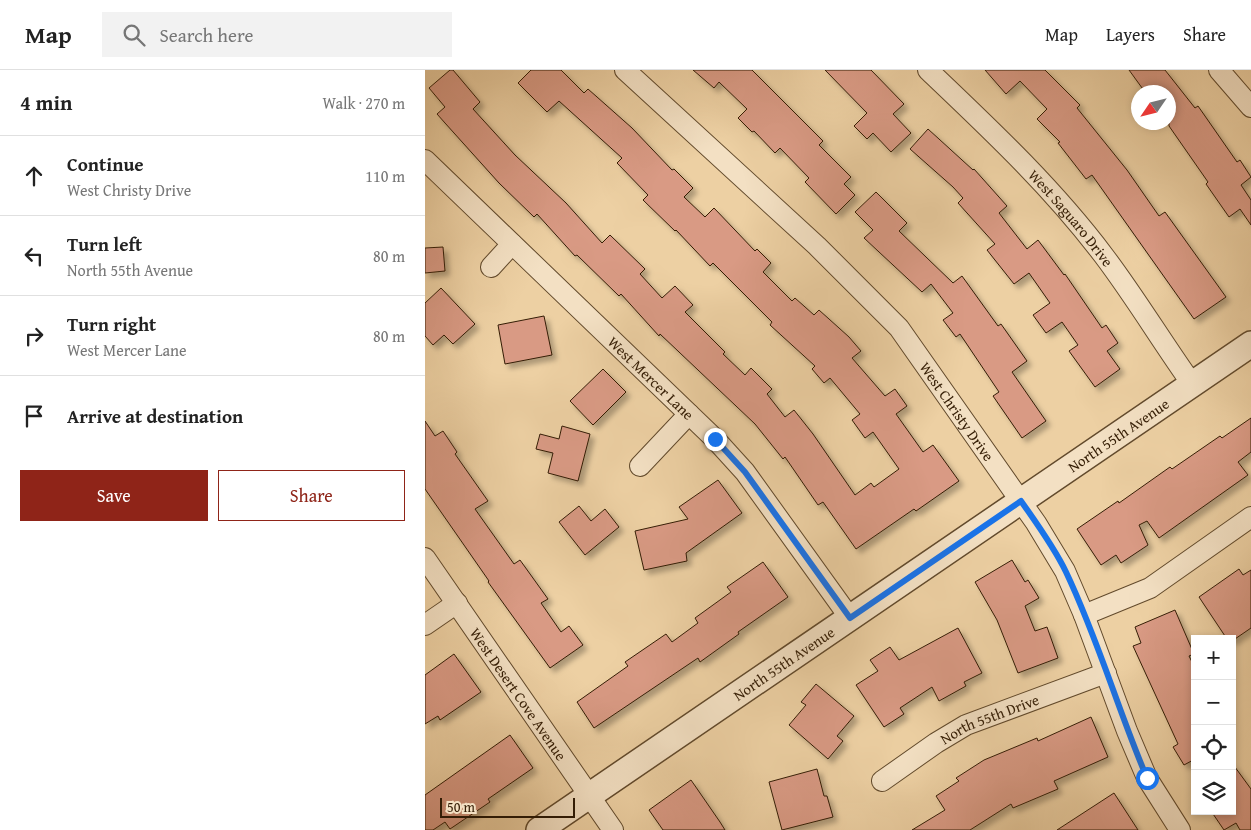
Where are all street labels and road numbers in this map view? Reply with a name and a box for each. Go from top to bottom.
street label: West Saguaro Drive [1024,164,1119,271]
street label: West Mercer Lane [604,331,699,424]
street label: West Christy Drive [915,357,999,465]
street label: North 55th Avenue [1063,393,1173,477]
street label: North 55th Avenue [729,621,838,705]
street label: West Desert Cove Avenue [466,623,572,764]
street label: North 55th Drive [936,688,1042,749]

